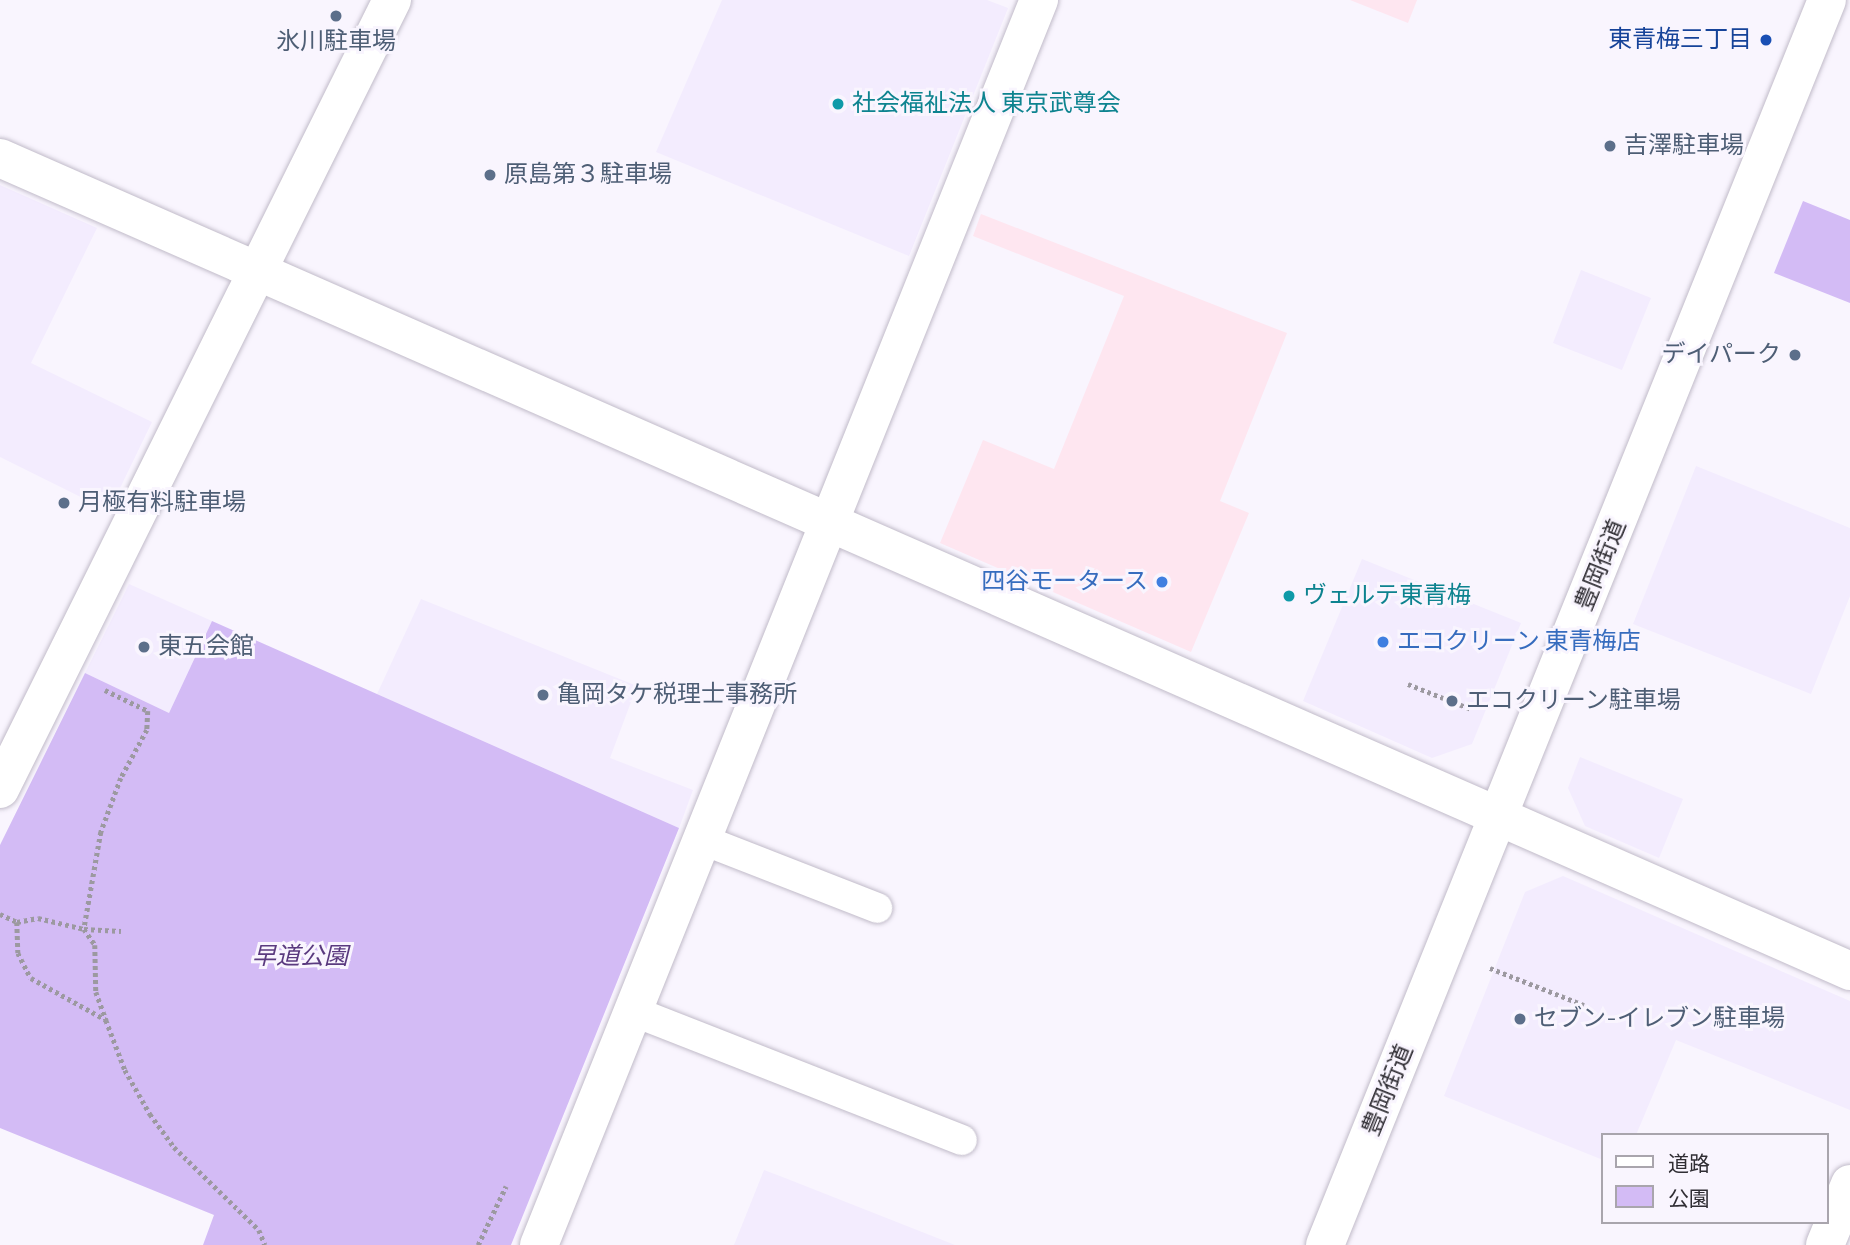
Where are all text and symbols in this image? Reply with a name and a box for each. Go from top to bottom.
marker: 氷川駐車場 [328,8,344,24]
place label: 東青梅三丁目 [1608,26,1752,54]
place label: 氷川駐車場 [276,28,396,56]
marker: 東青梅三丁目 [1758,32,1774,48]
place label: 社会福祉法人 東京武尊会 [852,90,1121,118]
marker: 社会福祉法人 東京武尊会 [830,96,846,112]
place label: 吉澤駐車場 [1624,132,1744,160]
marker: 吉澤駐車場 [1602,138,1618,154]
place label: 原島第３駐車場 [504,161,672,189]
marker: 原島第３駐車場 [482,167,498,183]
place label: デイパーク [1661,341,1781,369]
marker: デイパーク [1787,347,1803,363]
place label: 月極有料駐車場 [78,489,246,517]
marker: 月極有料駐車場 [56,495,72,511]
street label: 豊岡街道 [1570,515,1632,615]
place label: 四谷モータース [980,568,1148,596]
marker: 四谷モータース [1154,574,1170,590]
place label: ヴェルテ東青梅 [1303,582,1471,610]
marker: ヴェルテ東青梅 [1281,588,1297,604]
place label: エコクリーン 東青梅店 [1397,628,1642,656]
place label: 東五会館 [158,633,254,661]
marker: エコクリーン 東青梅店 [1375,634,1391,650]
marker: 東五会館 [136,639,152,655]
place label: 亀岡タケ税理士事務所 [557,681,797,709]
marker: 亀岡タケ税理士事務所 [535,687,551,703]
place label: エコクリーン駐車場 [1466,687,1682,715]
marker: エコクリーン駐車場 [1444,693,1460,709]
park label: 早道公園 [252,943,348,971]
place label: セブン-イレブン駐車場 [1534,1005,1785,1033]
marker: セブン-イレブン駐車場 [1512,1011,1528,1027]
street label: 豊岡街道 [1357,1040,1419,1140]
legend [1602,1133,1829,1224]
text: 道路 [1668,1151,1710,1177]
text: 公園 [1668,1186,1710,1212]

